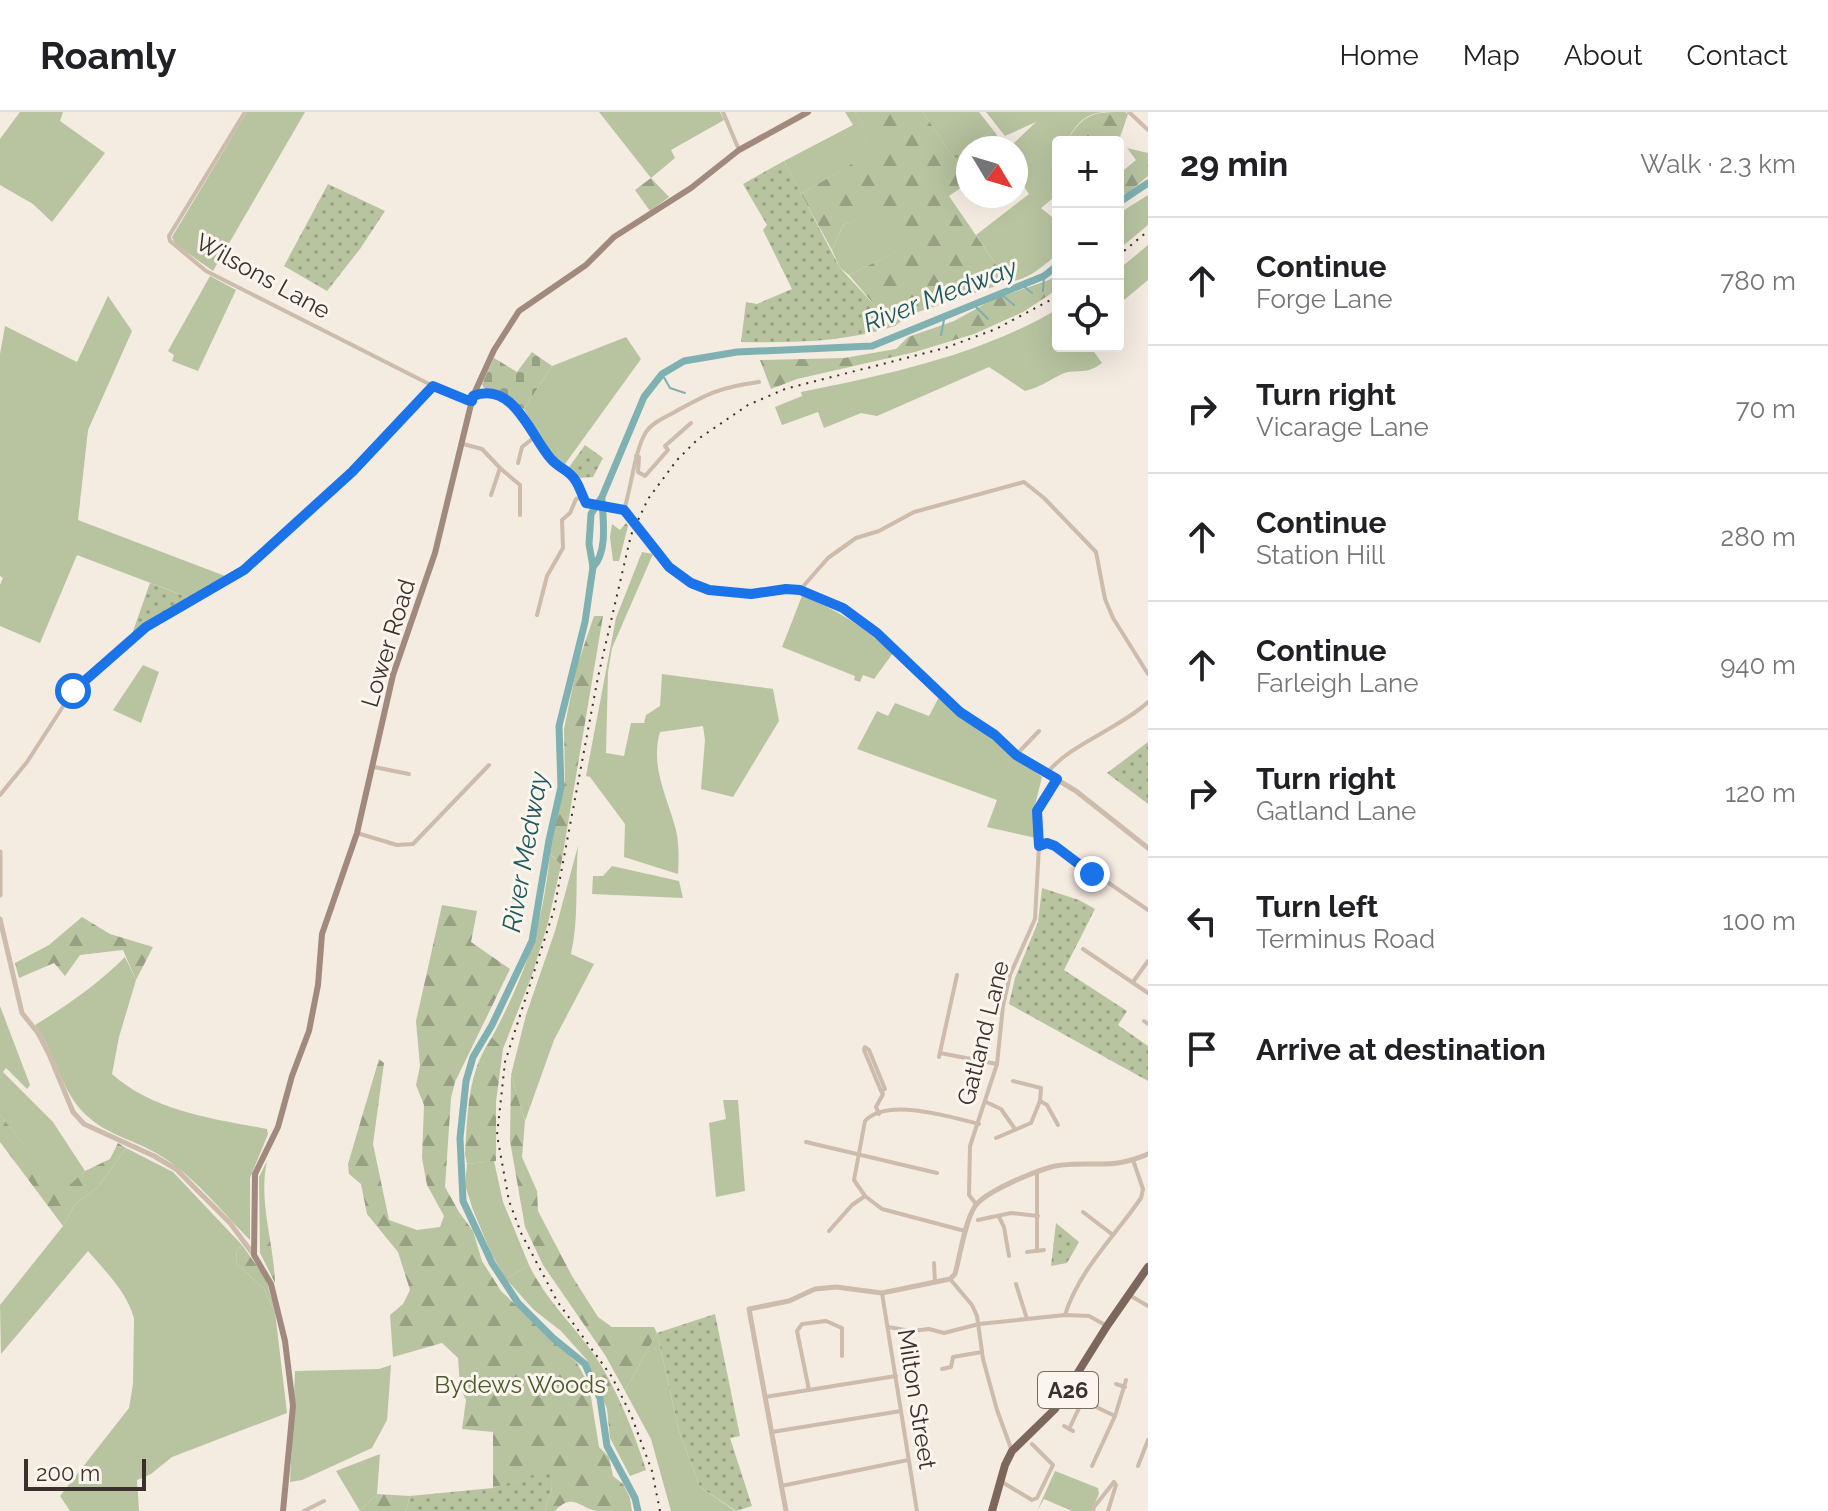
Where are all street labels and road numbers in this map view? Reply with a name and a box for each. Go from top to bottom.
street label: Wilsons Lane [191,227,335,325]
street label: Lower Road [355,576,421,710]
street label: Gatland Lane [951,958,1015,1108]
street label: Milton Street [892,1327,942,1471]
road number: A26 [1038,1372,1098,1408]

